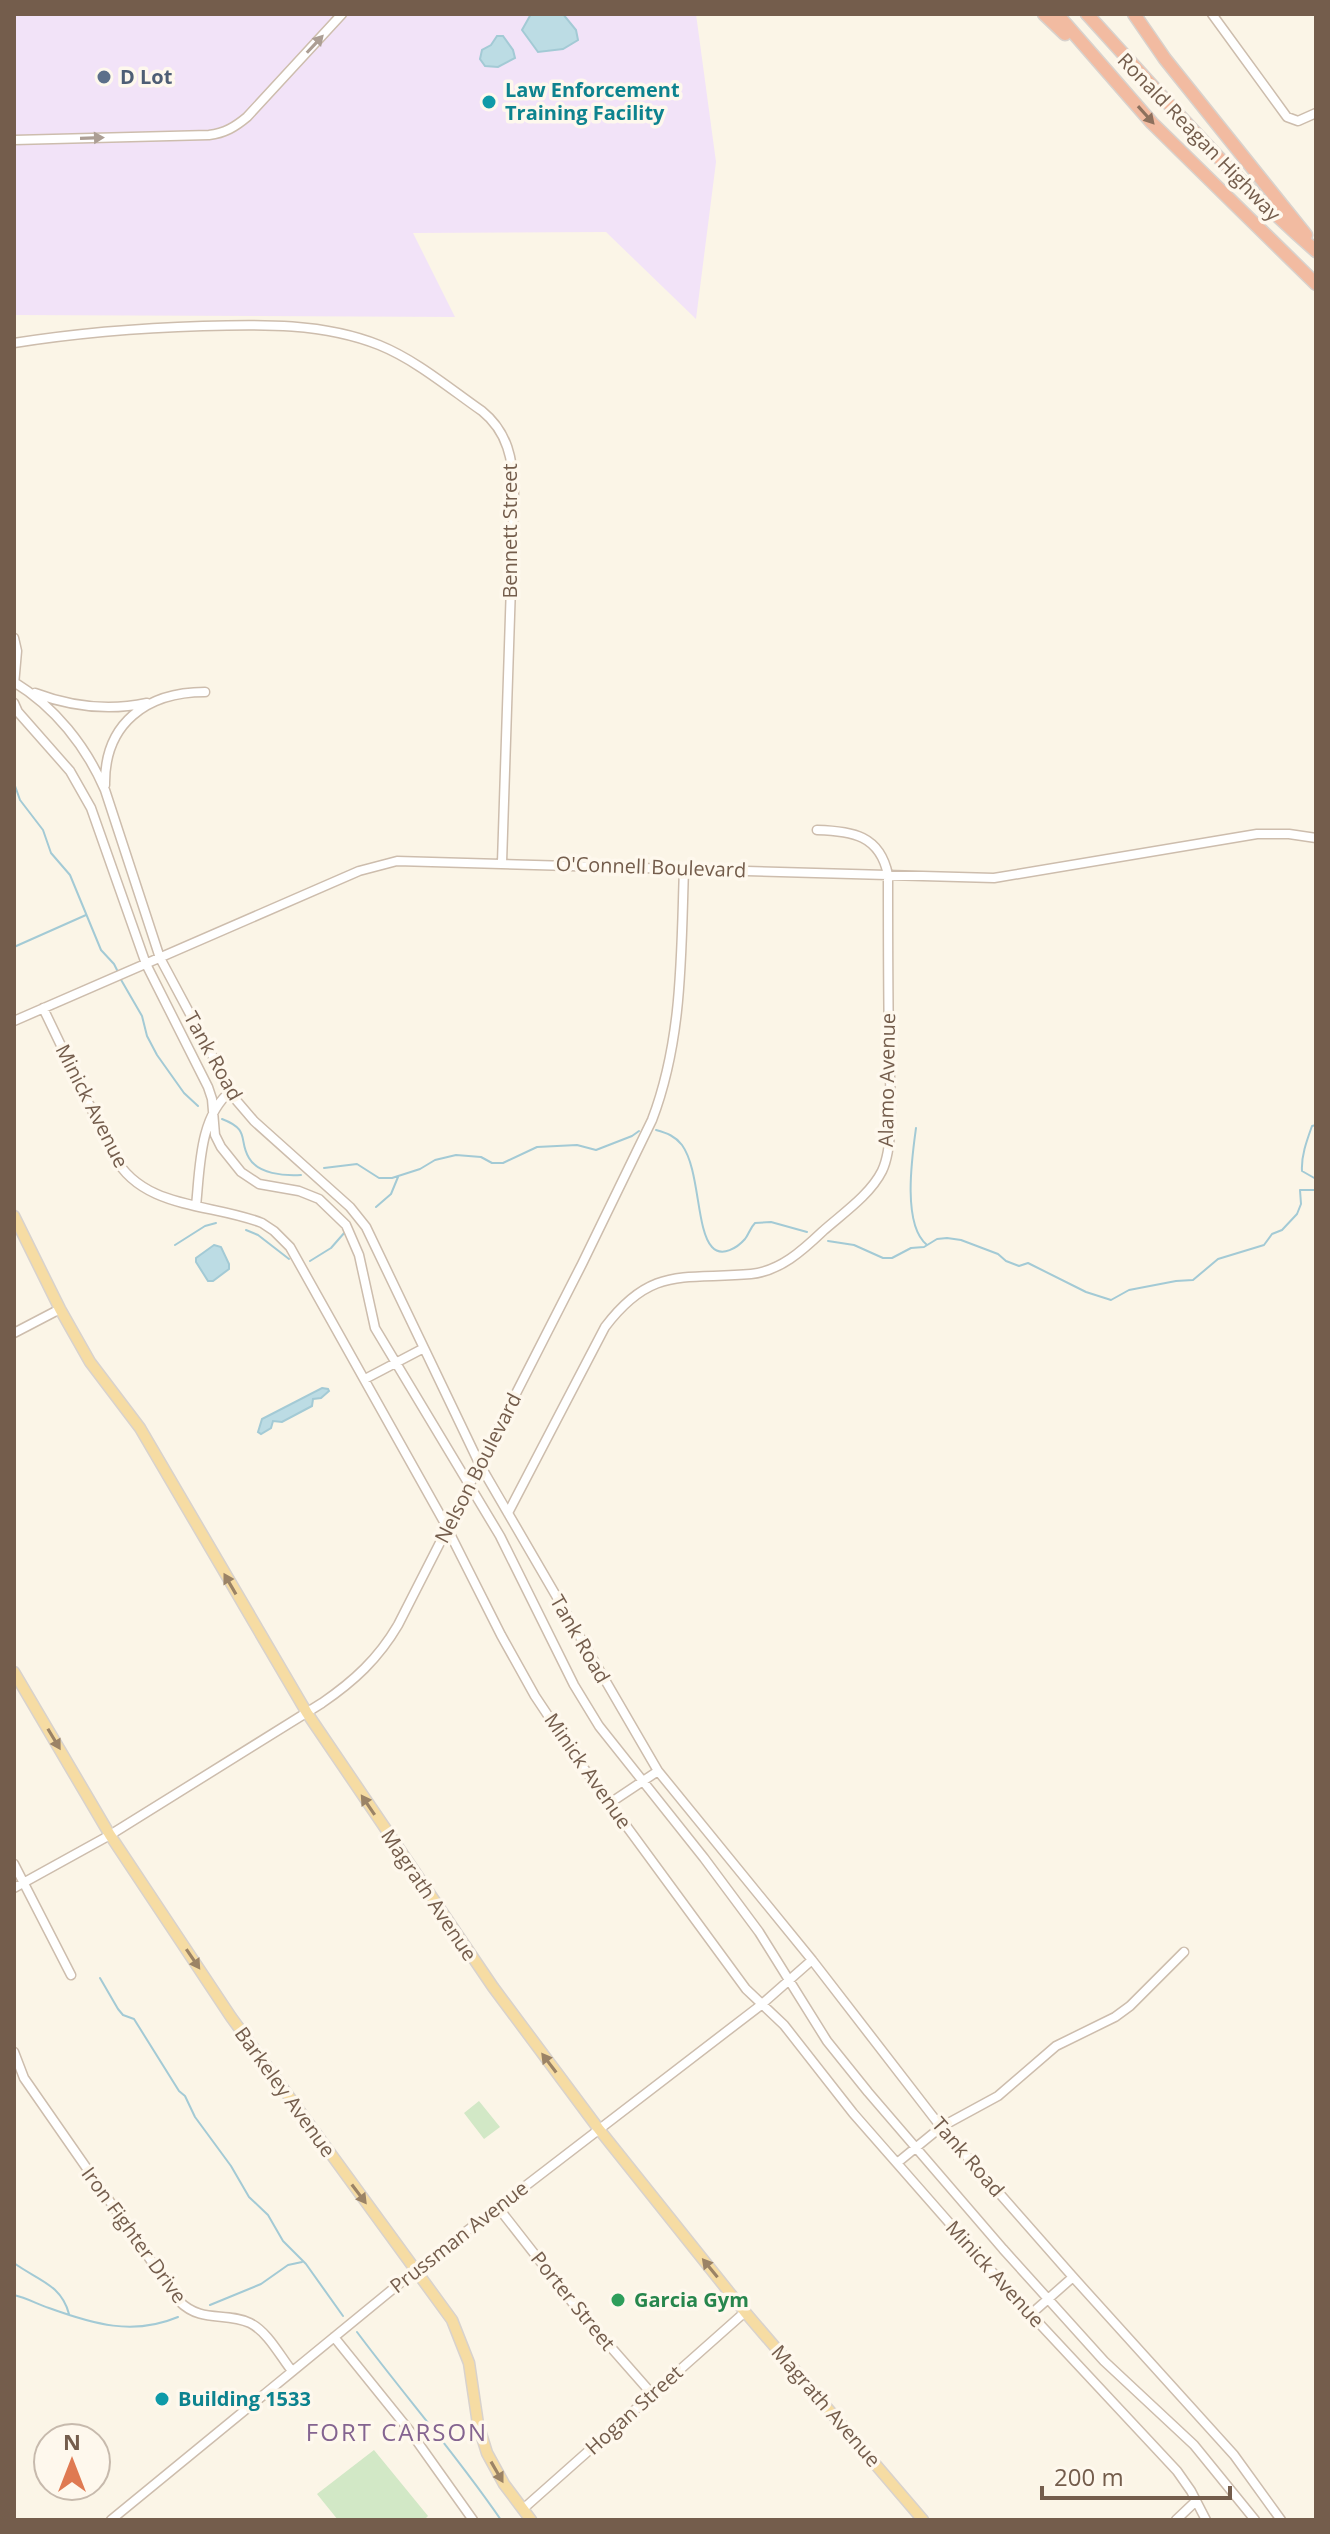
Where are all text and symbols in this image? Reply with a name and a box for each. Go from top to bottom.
one-way arrow [306,35,324,54]
street label: Ronald Reagan Highway [1112,47,1288,227]
place label: D Lot [120,63,173,90]
marker: D Lot [95,68,113,86]
place label: Law Enforcement Training Facility [505,76,680,126]
marker: Law Enforcement Training Facility [480,93,498,111]
one-way arrow [1136,105,1154,124]
one-way arrow [80,131,105,144]
street label: Bennett Street [496,463,523,599]
street label: O'Connell Boulevard [555,850,747,883]
street label: Tank Road [178,1006,249,1105]
street label: Alamo Avenue [872,1013,901,1147]
street label: Minick Avenue [50,1039,135,1172]
street label: Nelson Boulevard [428,1388,527,1548]
one-way arrow [223,1573,237,1595]
street label: Tank Road [544,1590,617,1688]
street label: Minick Avenue [539,1708,638,1834]
one-way arrow [47,1728,61,1750]
one-way arrow [360,1794,375,1815]
street label: Magrath Avenue [375,1824,484,1966]
one-way arrow [185,1948,200,1970]
street label: Barkeley Avenue [229,2021,342,2162]
one-way arrow [542,2053,558,2074]
street label: Tank Road [926,2111,1011,2202]
street label: Iron Fighter Drive [76,2161,193,2308]
street label: Prussman Avenue [384,2174,533,2299]
one-way arrow [350,2184,366,2204]
street label: Minick Avenue [940,2214,1051,2333]
street label: Porter Street [525,2246,622,2356]
one-way arrow [702,2258,718,2278]
place label: Garcia Gym [634,2286,749,2313]
marker: Garcia Gym [609,2291,627,2309]
street label: Magrath Avenue [766,2339,887,2472]
street label: Hogan Street [579,2359,688,2461]
place label: Building 1533 [178,2385,311,2412]
marker: Building 1533 [153,2390,171,2408]
district label: FORT CARSON [306,2415,488,2448]
north arrow [32,2422,112,2502]
text: N [63,2426,81,2456]
scale bar [1042,2450,1230,2500]
text: 200 m [1054,2460,1124,2493]
one-way arrow [490,2461,504,2483]

